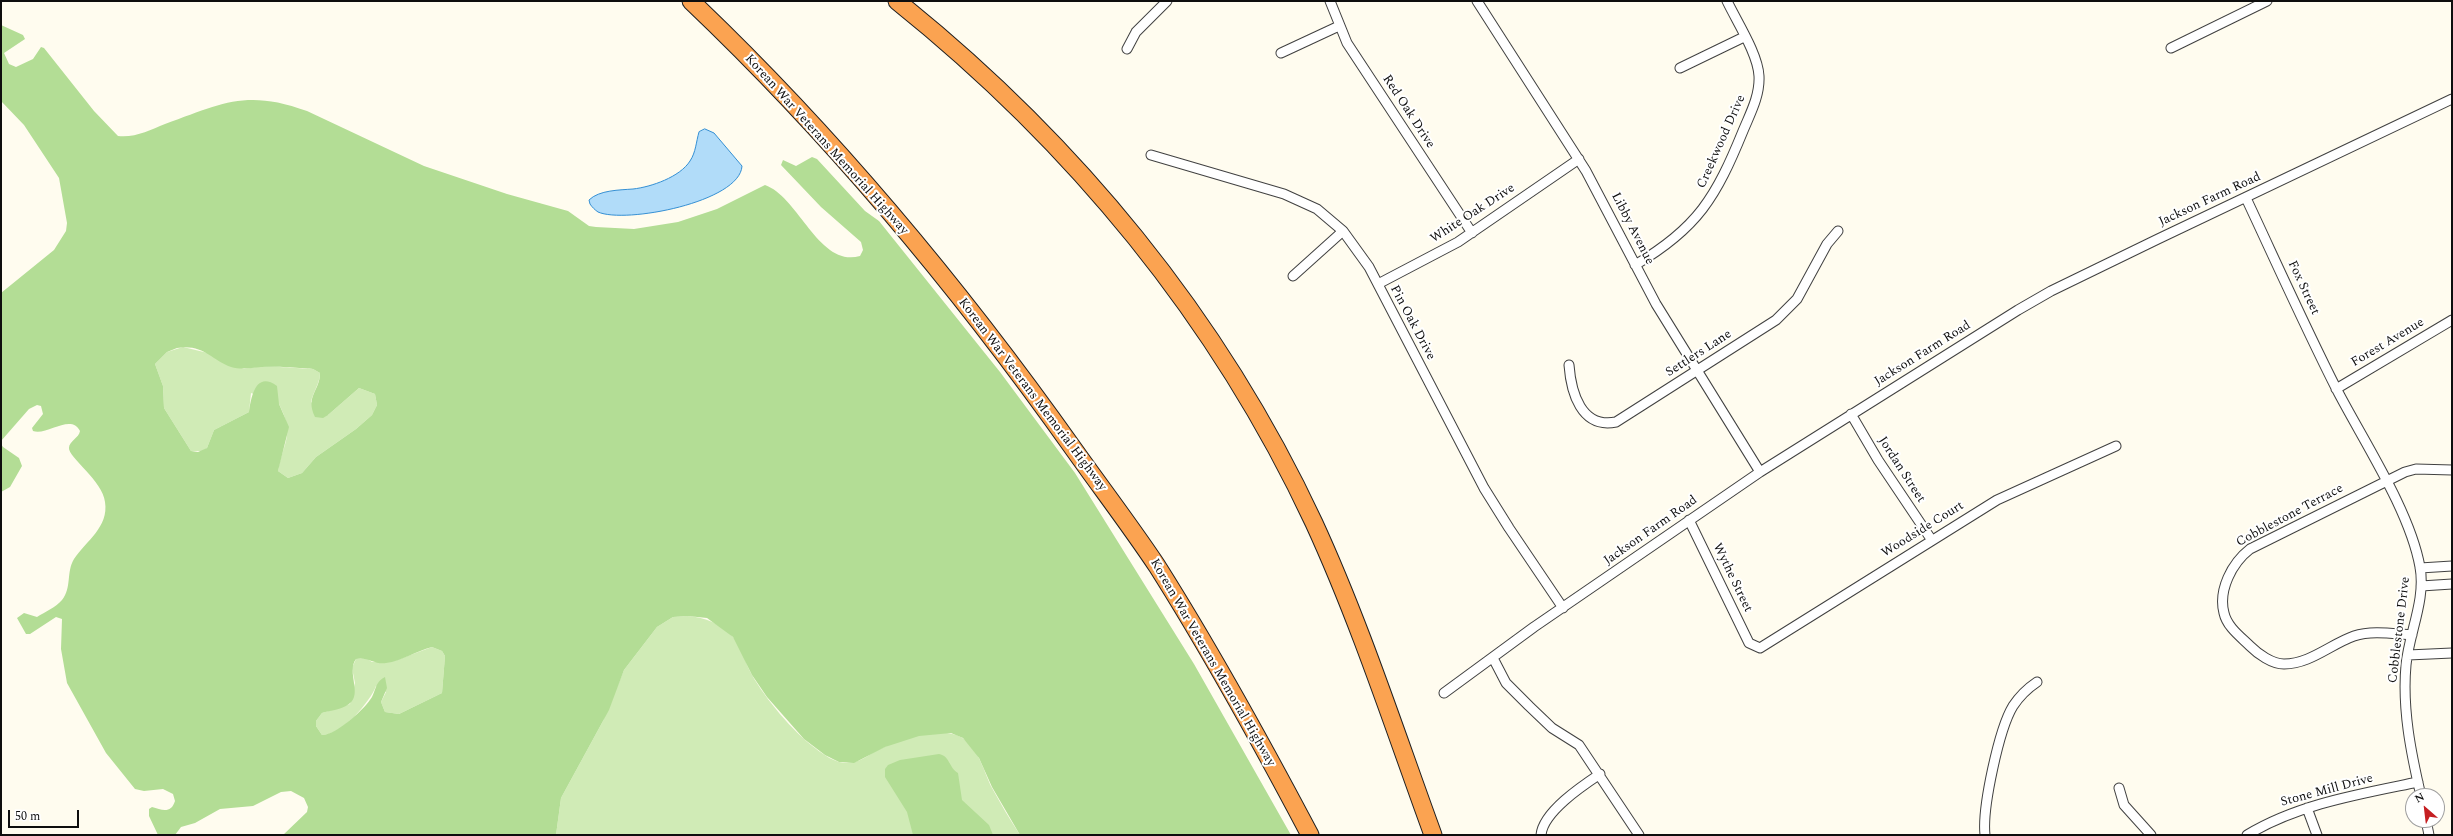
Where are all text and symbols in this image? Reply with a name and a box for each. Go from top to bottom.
street label: Korean War Veterans Memorial Highway [741,52,911,238]
street label: Red Oak Drive [1378,72,1438,152]
street label: Creekwood Drive [1694,93,1750,191]
street label: Jackson Farm Road [2157,170,2263,230]
street label: White Oak Drive [1428,181,1518,247]
street label: Libby Avenue [1607,190,1657,268]
street label: Fox Street [2284,258,2322,318]
street label: Pin Oak Drive [1386,283,1438,363]
street label: Korean War Veterans Memorial Highway [954,296,1110,494]
street label: Forest Avenue [2349,315,2427,371]
street label: Jackson Farm Road [1872,318,1974,390]
street label: Settlers Lane [1663,327,1735,381]
street label: Jordan Street [1874,434,1928,506]
street label: Cobblestone Terrace [2234,481,2346,551]
street label: Jackson Farm Road [1601,493,1701,569]
street label: Woodside Court [1879,498,1967,562]
street label: Wythe Street [1709,541,1755,615]
street label: Korean War Veterans Memorial Highway [1146,556,1278,770]
street label: Cobblestone Drive [2386,576,2414,684]
street label: Stone Mill Drive [2279,771,2375,811]
north arrow [2405,788,2445,828]
text: N [2412,788,2428,807]
scale bar [10,802,81,828]
text: 50 m [15,807,40,826]

